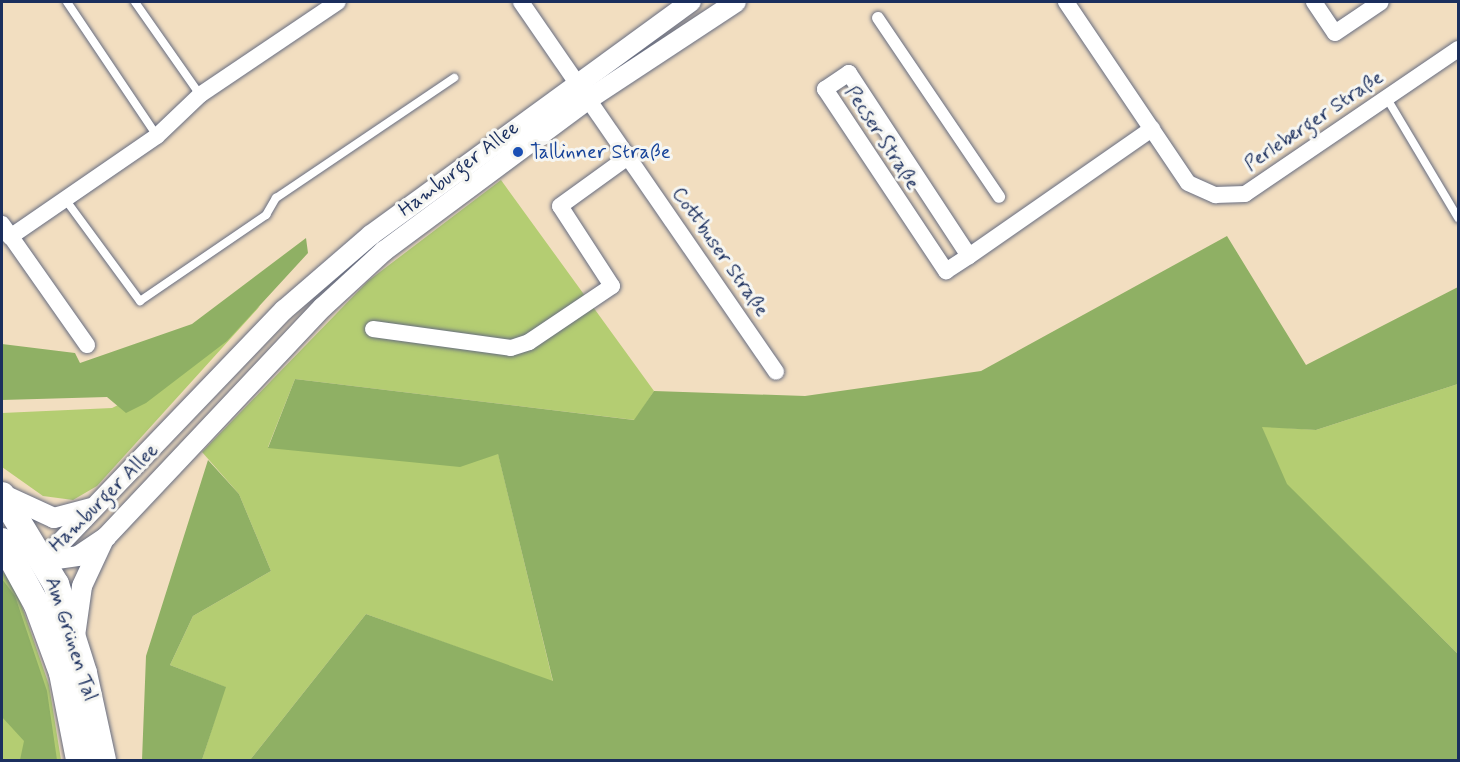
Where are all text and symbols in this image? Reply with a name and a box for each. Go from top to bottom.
street label: Perleberger Straße [1240,66,1388,176]
street label: Pecser Straße [840,82,924,194]
street label: Hamburger Allee [394,116,524,222]
place label: Tallinner Straße [530,140,670,164]
marker: Tallinner Straße [511,145,525,159]
street label: Cottbuser Straße [666,183,774,321]
street label: Hamburger Allee [44,438,164,558]
street label: Am Grünen Tal [40,575,102,703]

